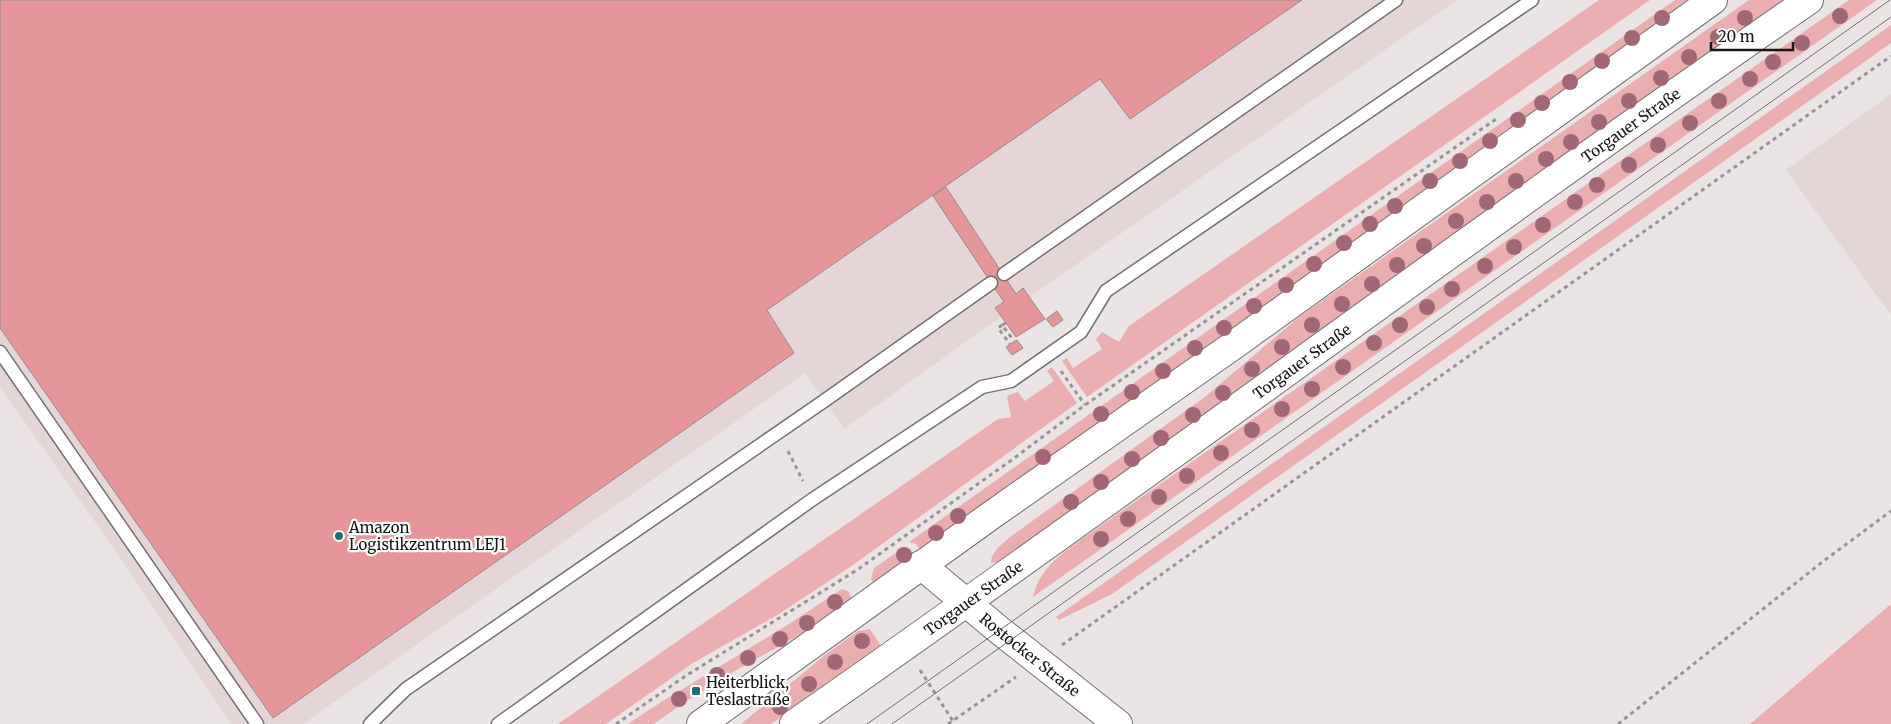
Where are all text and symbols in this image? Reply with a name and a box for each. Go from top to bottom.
scale bar [1711,20,1794,52]
text: 20 m [1718,27,1755,46]
street label: Torgauer Straße [1578,83,1684,166]
street label: Torgauer Straße [1249,319,1355,403]
place label: Amazon Logistikzentrum LEJ1 [348,518,506,554]
marker: Amazon Logistikzentrum LEJ1 [333,530,345,542]
street label: Torgauer Straße [920,556,1026,639]
street label: Rostocker Straße [976,609,1084,700]
place label: Heiterblick, Teslastraße [706,673,790,709]
marker: Heiterblick, Teslastraße [690,685,702,697]

